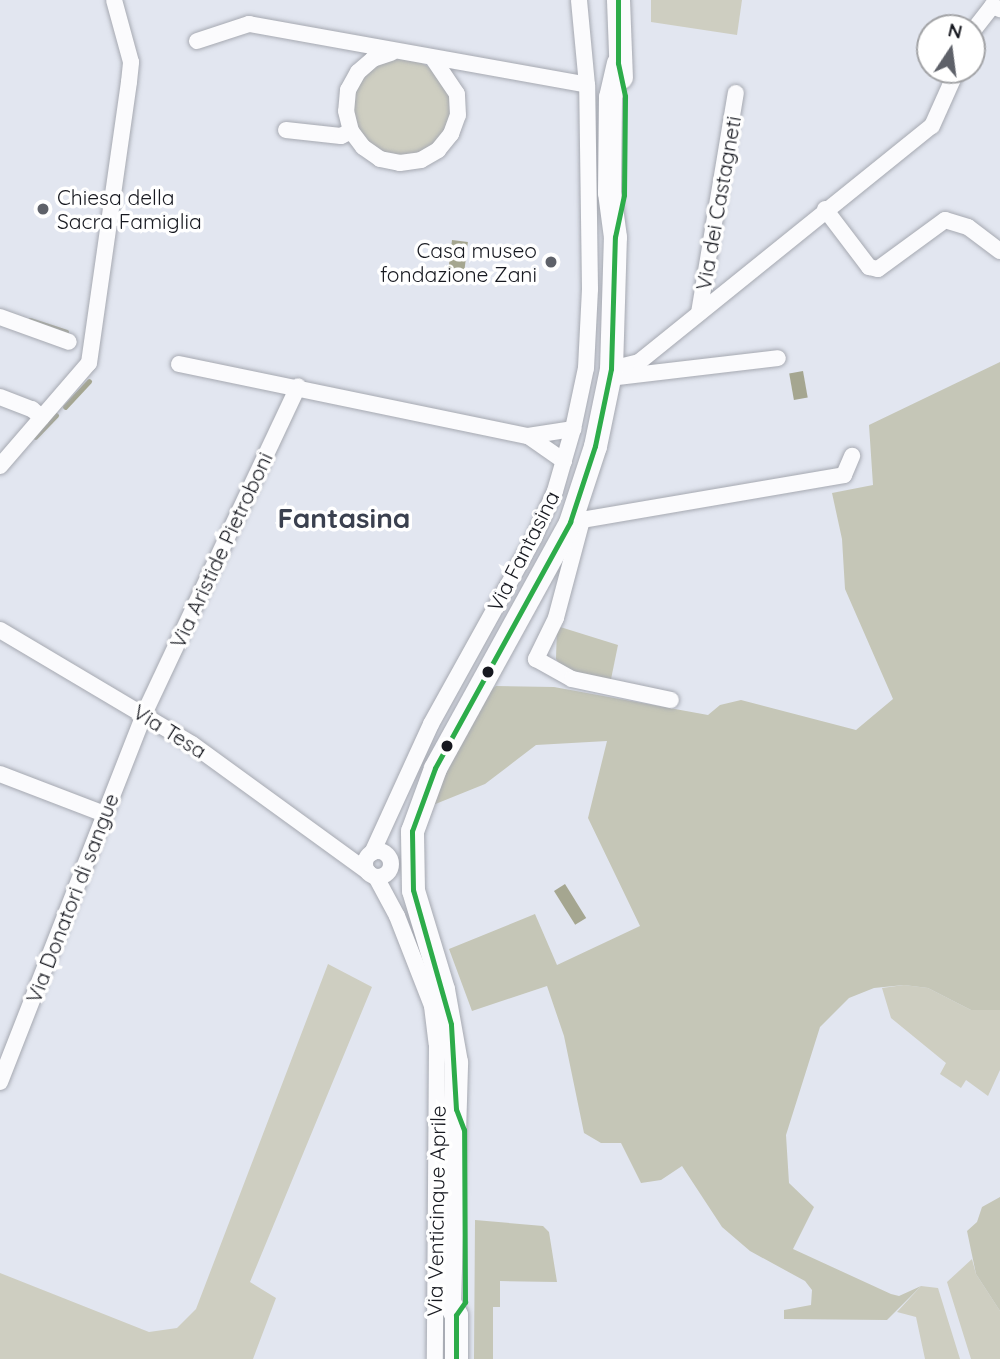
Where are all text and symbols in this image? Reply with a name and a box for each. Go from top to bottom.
north arrow [916,14,986,84]
text: N [946,17,965,44]
street label: Via dei Castagneti [690,114,746,292]
place label: Chiesa della Sacra Famiglia [57,184,202,234]
marker: Chiesa della Sacra Famiglia [35,201,51,217]
place label: Casa museo fondazione Zani [380,237,537,287]
marker: Casa museo fondazione Zani [543,254,559,270]
street label: Via Aristide Pietroboni [165,448,277,652]
street label: Via Fantasina [482,486,564,616]
district label: Fantasina [278,501,410,535]
unlabelled marker [481,665,495,679]
street label: Via Tesa [129,699,211,763]
unlabelled marker [440,739,454,753]
street label: Via Donatori di sangue [20,790,124,1006]
street label: Via Venticinque Aprile [422,1105,450,1317]

